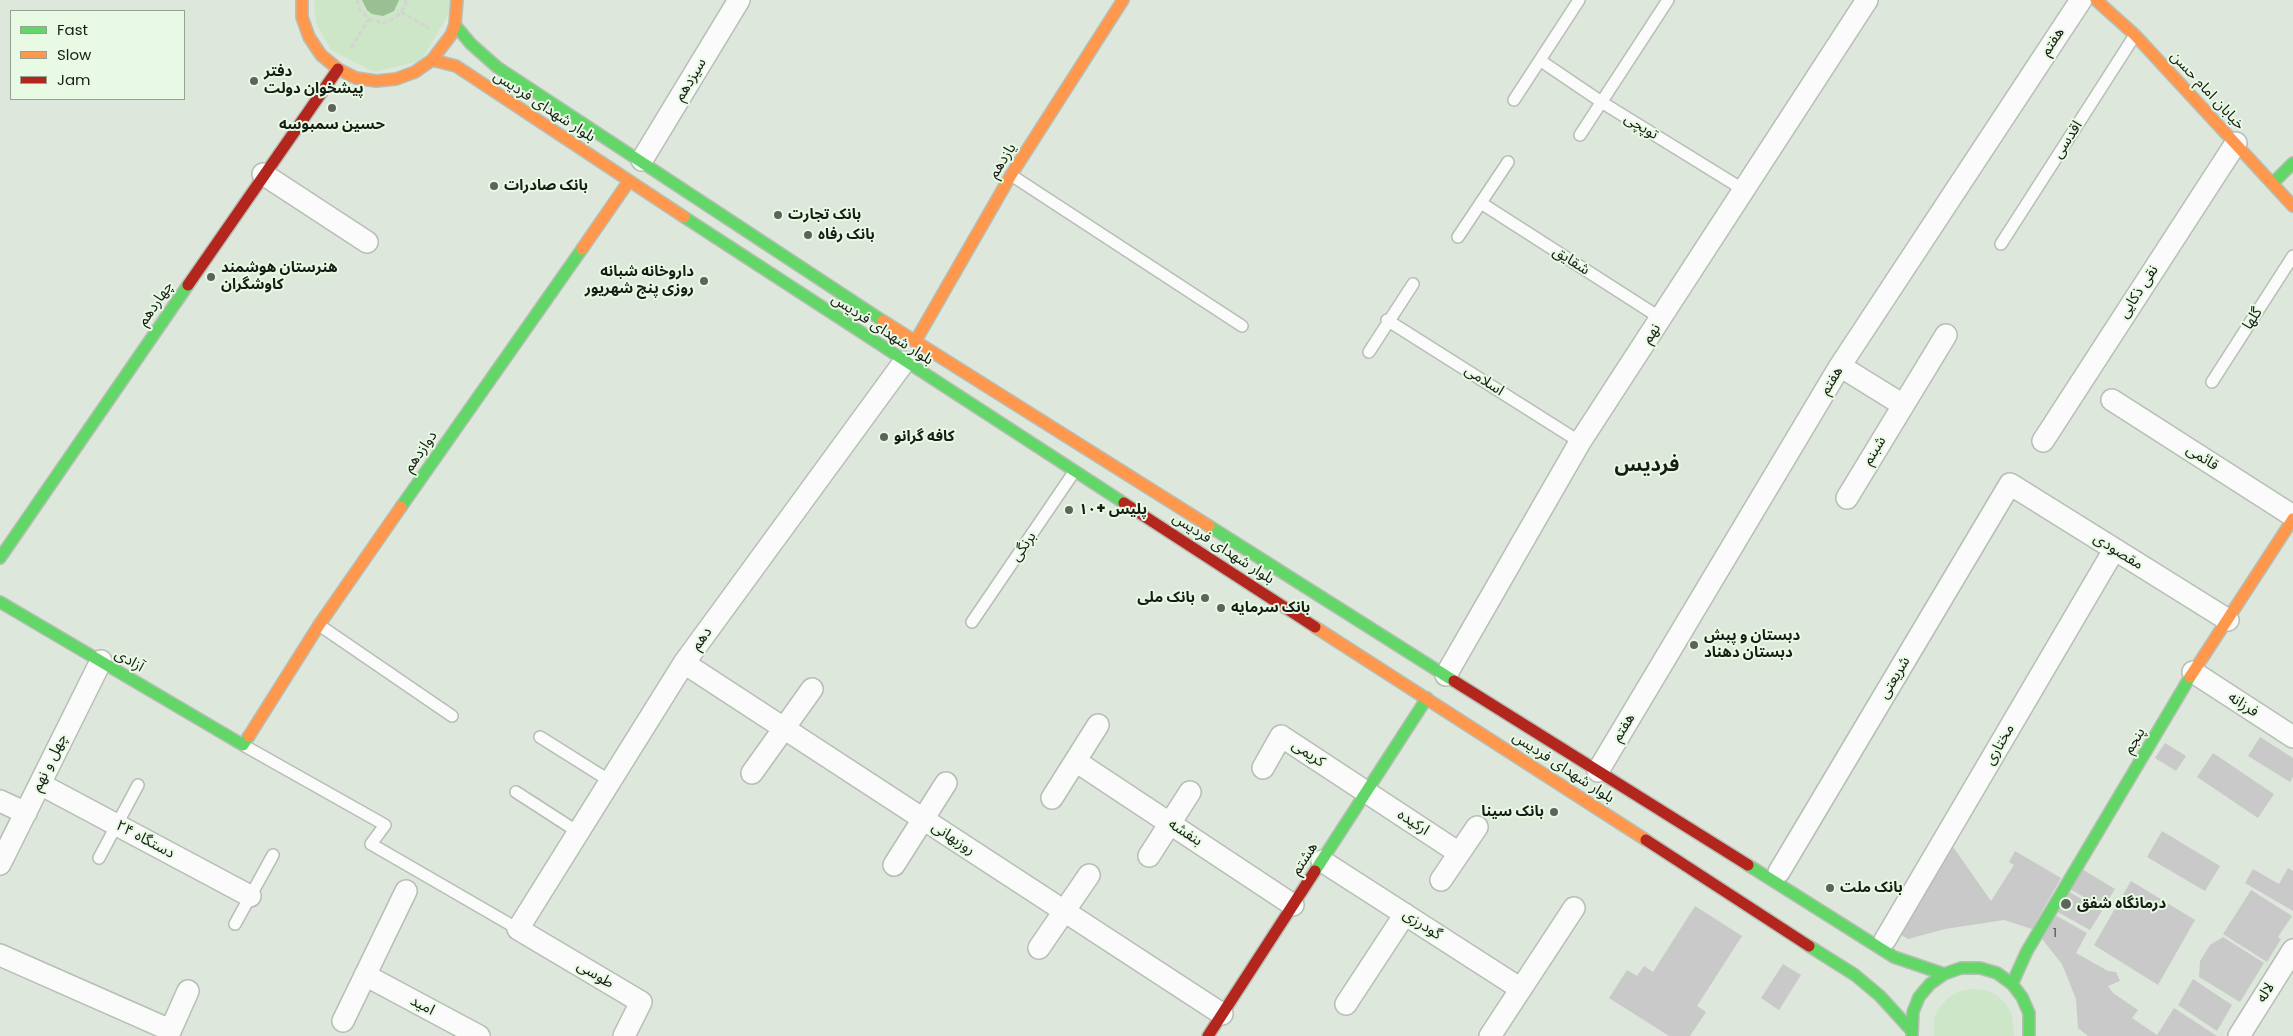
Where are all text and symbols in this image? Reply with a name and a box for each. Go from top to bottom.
legend [10,10,185,100]
text: Fast [57,19,88,40]
street label: هفتم [2037,24,2069,60]
text: Slow [57,44,91,65]
street label: خیابان امام حسن [2166,48,2248,134]
street label: سیزدهم [671,55,711,105]
place label: دفتر پیشخوان دولت [264,63,364,98]
street label: بلوار شهدای فردیس [490,67,598,147]
text: Jam [57,69,91,90]
marker: دفتر پیشخوان دولت [248,75,260,87]
marker: حسین سمبوسه [326,102,338,114]
street label: توپچی [1621,110,1661,144]
place label: حسین سمبوسه [279,116,385,134]
street label: اقدسی [2049,118,2087,162]
street label: یازدهم [985,140,1021,182]
place label: بانک صادرات [504,177,588,195]
marker: بانک صادرات [488,180,500,192]
place label: بانک تجارت [788,206,861,224]
marker: بانک تجارت [772,209,784,221]
place label: بانک رفاه [818,226,875,244]
marker: بانک رفاه [802,229,814,241]
street label: شقایق [1549,243,1593,279]
place label: هنرستان هوشمند کاوشگران [221,259,338,294]
street label: نقی ذکایی [2115,262,2163,322]
place label: داروخانه شبانه روزی پنج شهریور [585,263,694,298]
marker: هنرستان هوشمند کاوشگران [205,271,217,283]
marker: داروخانه شبانه روزی پنج شهریور [698,275,710,287]
street label: چهاردهم [135,278,177,330]
street label: بلوار شهدای فردیس [828,290,936,370]
street label: گلها [2239,305,2267,333]
street label: نهم [1639,321,1665,347]
street label: اسلامی [1461,362,1507,400]
street label: هفتم [1817,363,1847,399]
street label: دوازدهم [400,428,442,476]
place label: کافه گرانو [894,428,955,446]
marker: کافه گرانو [878,431,890,443]
street label: شبنم [1859,433,1891,469]
street label: قائمی [2182,441,2222,475]
district label: فردیس [1615,454,1679,478]
place label: پلیس +۱۰ [1079,501,1147,519]
marker: پلیس +۱۰ [1063,504,1075,516]
street label: بلوار شهدای فردیس [1169,509,1277,589]
street label: برنگی [1007,529,1041,565]
street label: مقصودی [2090,530,2146,574]
place label: بانک ملی [1137,589,1195,607]
marker: بانک ملی [1199,592,1211,604]
place label: بانک سرمایه [1231,599,1310,617]
marker: بانک سرمایه [1215,602,1227,614]
street label: دهم [688,624,716,654]
place label: دبستان و پبش دبستان دهناد [1704,627,1800,662]
marker: دبستان و پبش دبستان دهناد [1688,639,1700,651]
street label: آزادی [111,646,147,676]
street label: شریعتی [1875,654,1915,702]
street label: فرزانه [2224,689,2262,721]
street label: هفتم [1609,710,1639,746]
street label: مختاری [1981,721,2019,769]
street label: پنجم [2120,725,2150,757]
street label: بلوار شهدای فردیس [1509,728,1617,808]
street label: چهل و نهم [28,731,72,795]
street label: کریمی [1288,737,1328,771]
place label: بانک سینا [1481,803,1544,821]
street label: ارکیده [1394,806,1432,840]
marker: بانک سینا [1548,806,1560,818]
street label: بنفشه [1165,815,1205,851]
street label: ۲۴ دستگاه [113,817,177,863]
street label: روزبهانی [928,818,978,860]
street label: هشتم [1288,839,1322,879]
place label: بانک ملت [1840,879,1903,897]
marker: بانک ملت [1824,882,1836,894]
place label: درمانگاه شفق [2077,895,2166,913]
marker: درمانگاه شفق [2059,897,2073,911]
street label: گودرزی [1399,906,1445,944]
house number: 1 [2053,927,2057,941]
street label: طوسی [573,957,617,993]
street label: لاله [2253,980,2279,1006]
street label: امید [407,992,437,1020]

